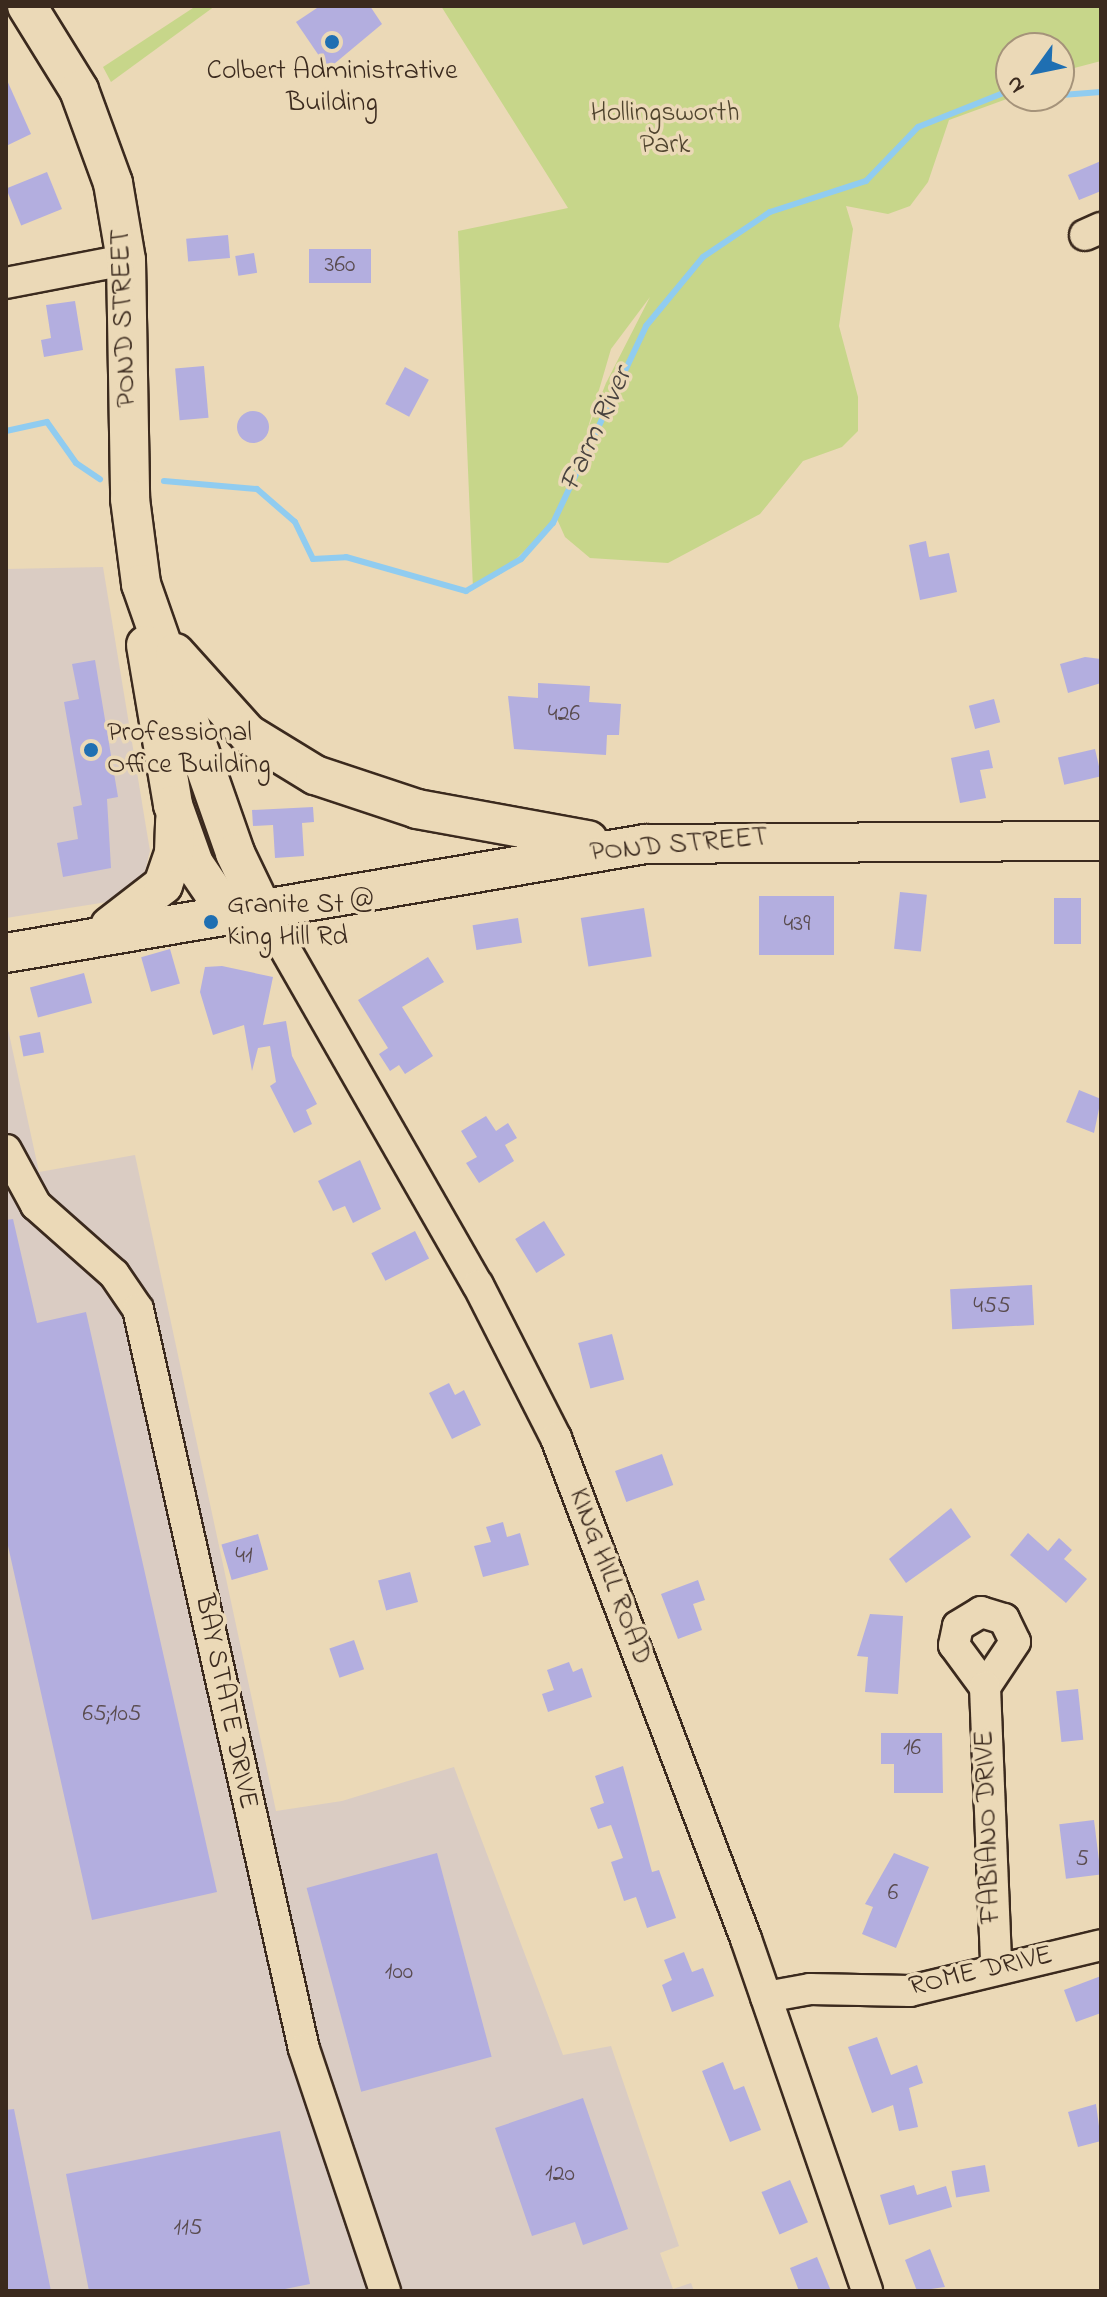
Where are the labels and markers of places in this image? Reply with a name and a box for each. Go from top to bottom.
marker: Colbert Administrative Building [323,33,341,51]
place label: Colbert Administrative Building [207,55,457,121]
place label: Professional Office Building [107,717,271,783]
marker: Professional Office Building [82,741,100,759]
place label: Granite St @ King Hill Rd [227,889,373,955]
marker: Granite St @ King Hill Rd [202,913,220,931]

